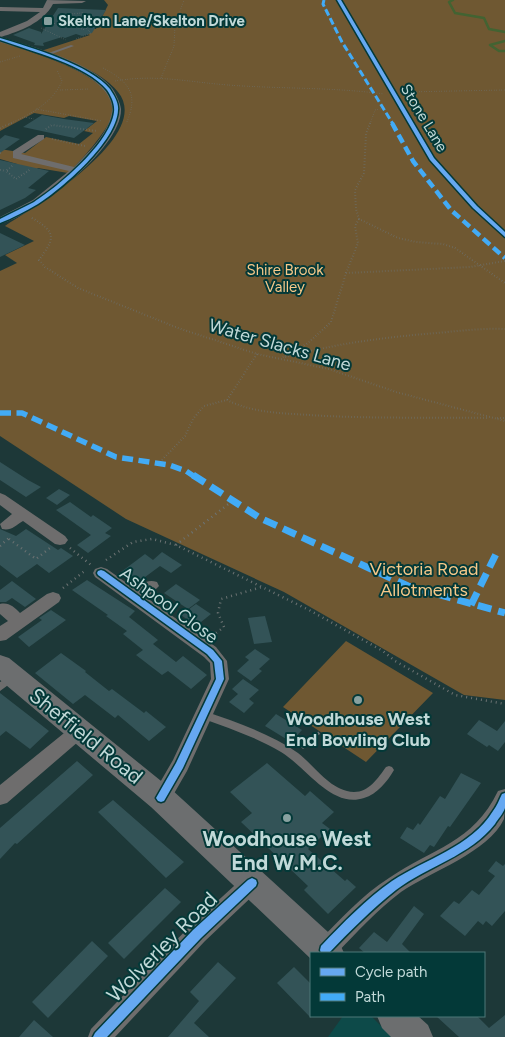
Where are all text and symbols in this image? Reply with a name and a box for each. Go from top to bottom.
place label: Skelton Lane/Skelton Drive [58,12,246,30]
marker: Skelton Lane/Skelton Drive [42,15,54,27]
street label: Stone Lane [397,81,451,155]
park label: Shire Brook Valley [247,261,324,296]
street label: Water Slacks Lane [206,314,354,376]
park label: Victoria Road Allotments [370,558,478,601]
street label: Ashpool Close [116,562,223,648]
street label: Sheffield Road [25,682,148,789]
marker: Woodhouse West End Bowling Club [352,694,364,706]
place label: Woodhouse West End Bowling Club [286,708,431,751]
marker: Woodhouse West End W.M.C. [281,812,293,824]
place label: Woodhouse West End W.M.C. [203,826,371,875]
street label: Wolverley Road [101,886,222,1007]
legend [310,952,485,1017]
text: Cycle path [355,963,427,981]
text: Path [355,988,385,1006]

